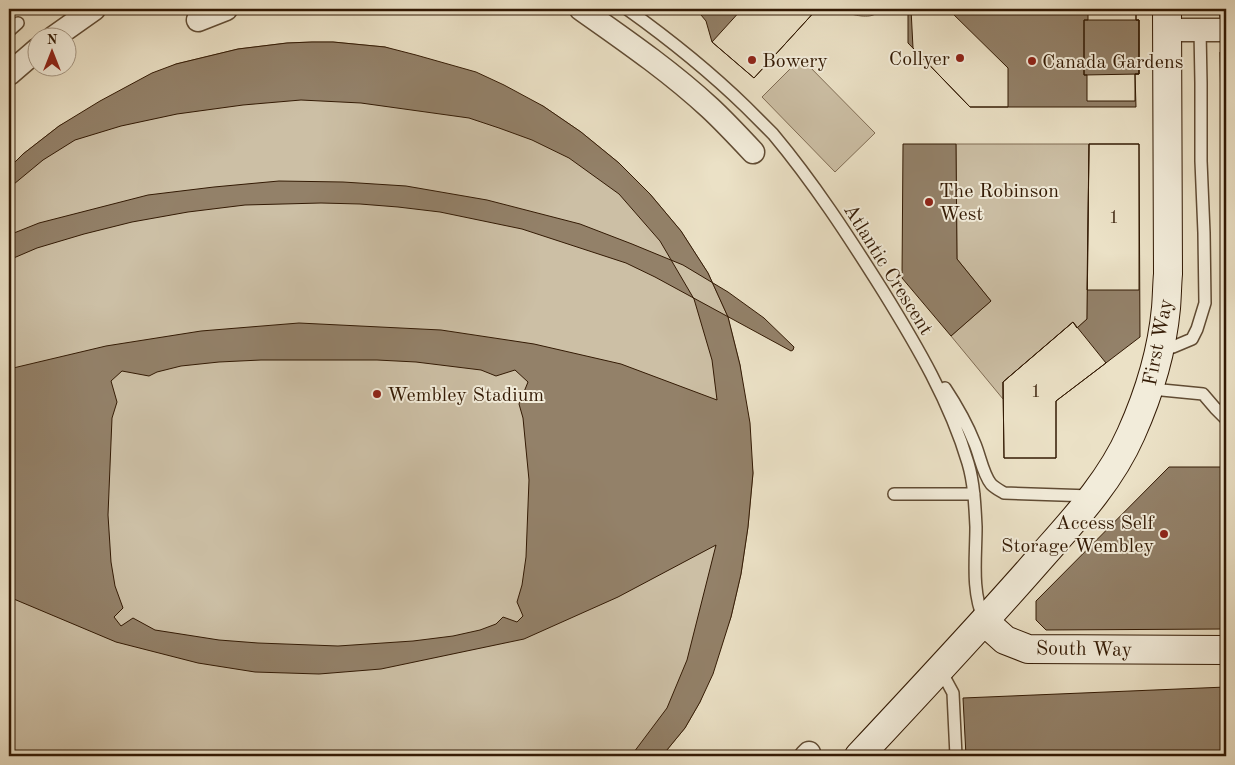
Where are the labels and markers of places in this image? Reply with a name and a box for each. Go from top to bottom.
place label: Collyer [889,50,950,70]
place label: Bowery [762,52,828,72]
marker: Collyer [954,52,966,64]
place label: Canada Gardens [1042,53,1183,73]
marker: Bowery [746,54,758,66]
marker: Canada Gardens [1026,55,1038,67]
place label: The Robinson West [939,182,1059,225]
marker: The Robinson West [923,196,935,208]
place label: Wembley Stadium [387,386,544,406]
marker: Wembley Stadium [371,388,383,400]
place label: Access Self Storage Wembley [1001,514,1155,557]
marker: Access Self Storage Wembley [1158,528,1170,540]

